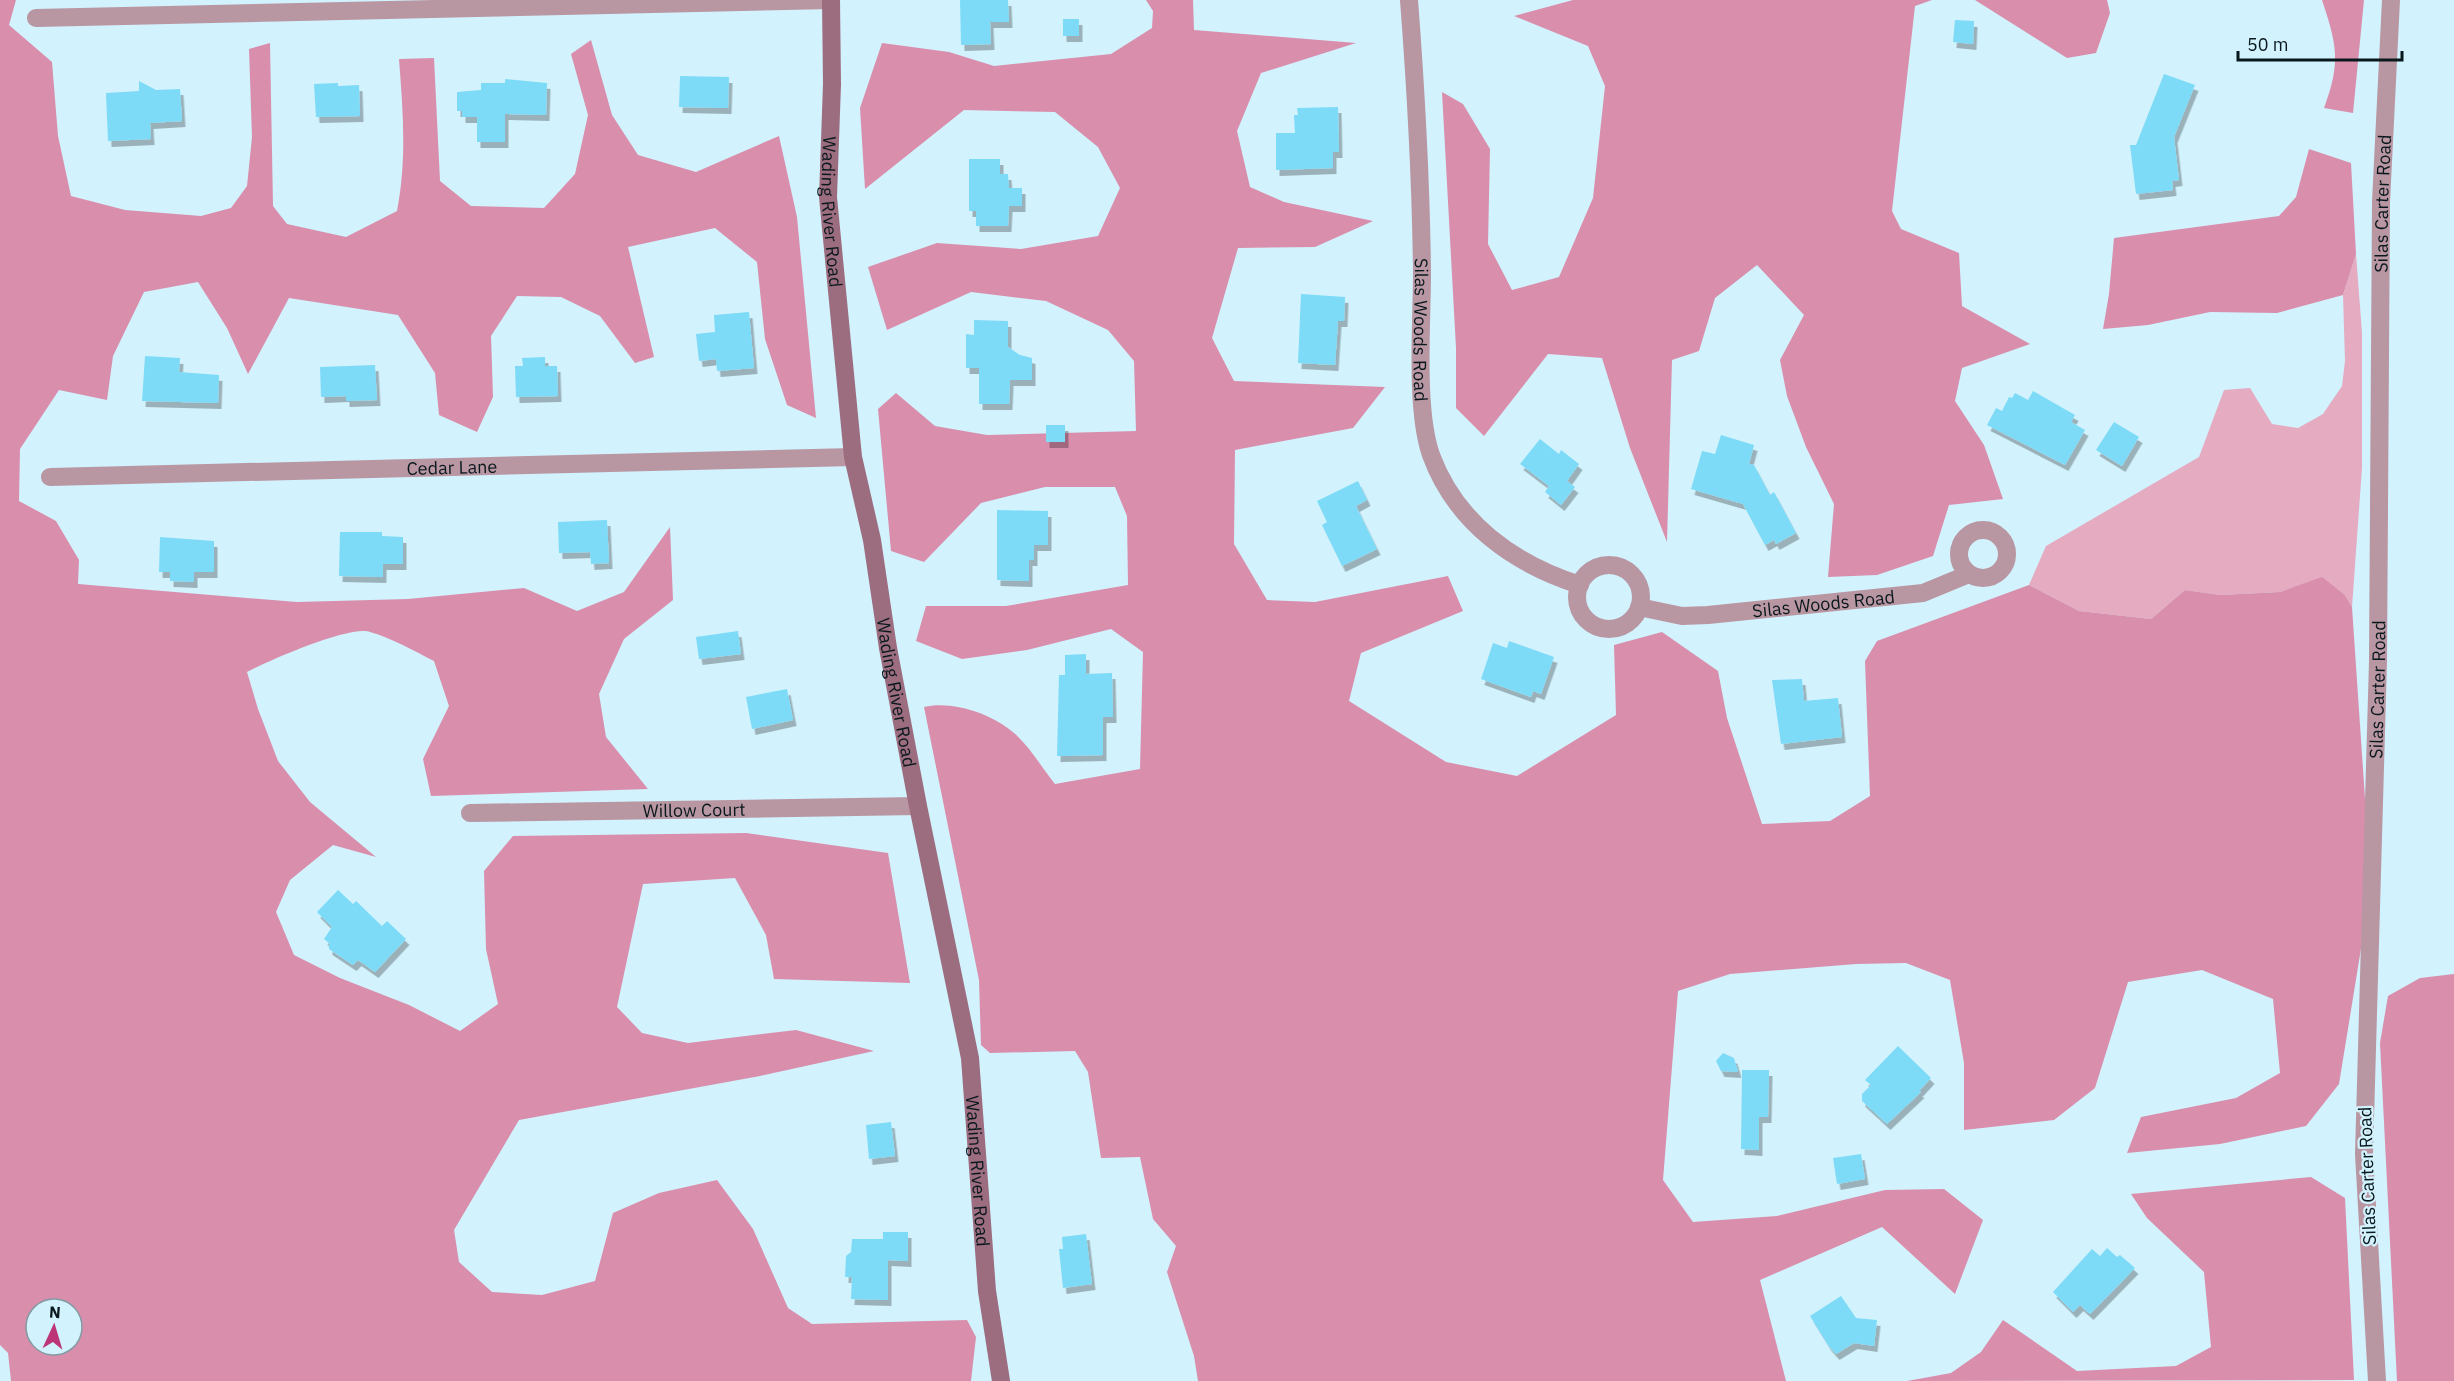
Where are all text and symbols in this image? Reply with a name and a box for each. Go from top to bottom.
scale bar [2238,24,2402,62]
text: 50 m [2247,33,2289,56]
street label: Silas Carter Road [2369,134,2396,273]
street label: Wading River Road [816,136,848,288]
street label: Silas Woods Road [1409,258,1434,402]
street label: Cedar Lane [406,454,498,480]
street label: Silas Woods Road [1751,584,1896,622]
street label: Wading River Road [872,616,922,769]
street label: Silas Carter Road [2364,620,2390,759]
street label: Willow Court [642,797,746,822]
street label: Wading River Road [961,1095,995,1247]
street label: Silas Carter Road [2353,1106,2381,1246]
north arrow [24,1297,84,1357]
text: N [49,1302,62,1322]

